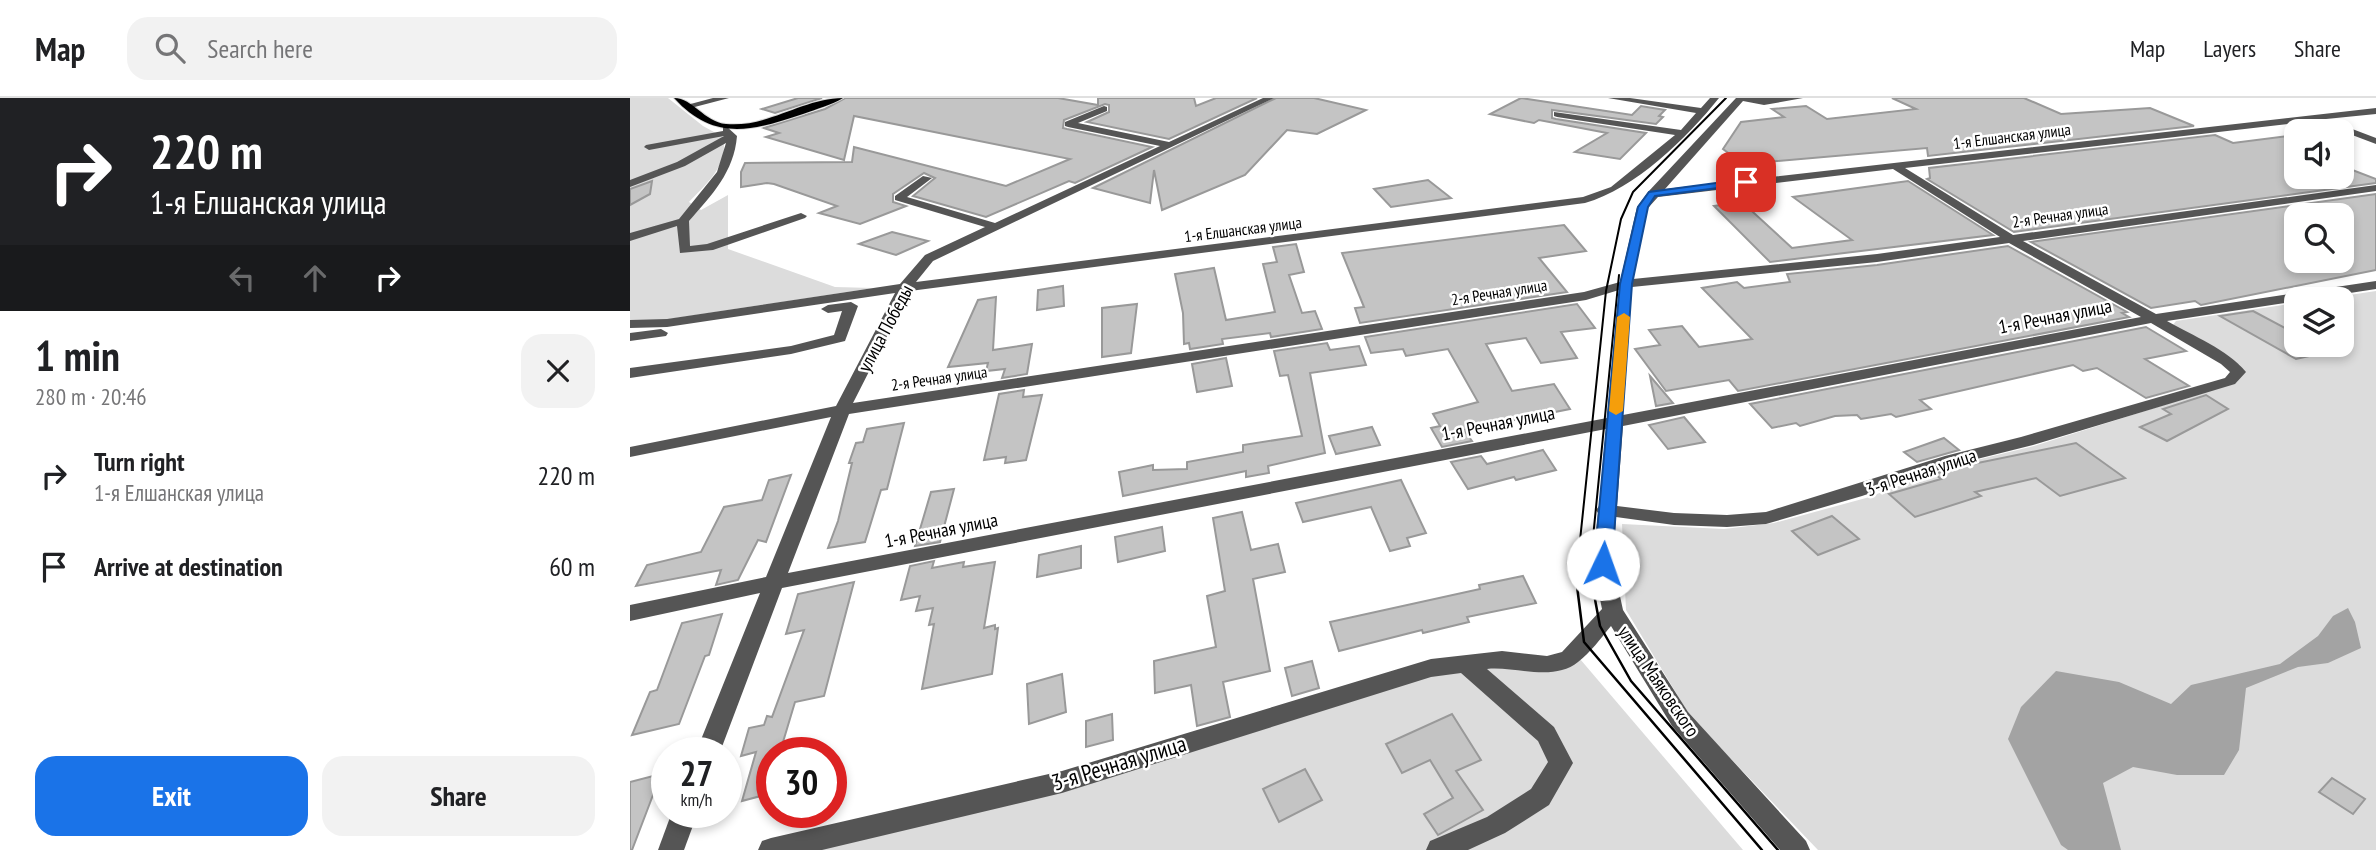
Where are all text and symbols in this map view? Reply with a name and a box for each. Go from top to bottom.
search box [127,17,617,80]
text: Map [35,27,85,70]
icon: search [151,29,189,67]
text: Search here [207,32,313,65]
text: Map [2130,33,2165,64]
text: Layers [2203,33,2256,64]
text: Share [2294,33,2341,64]
text: 220 m [150,119,263,183]
street label: 1-я Елшанская улица [1952,119,2072,153]
map controls [2284,119,2354,357]
button: sound [2284,119,2354,189]
icon: right [35,126,126,217]
pin [1716,152,1776,212]
icon: arrive [1727,163,1765,201]
text: 1-я Елшанская улица [150,181,387,223]
street label: 2-я Речная улица [2011,198,2109,232]
button: search [2284,203,2354,273]
street label: 1-я Елшанская улица [1183,212,1303,246]
icon: left [223,259,261,297]
icon: ahead [296,259,334,297]
icon: right [369,259,407,297]
street label: 2-я Речная улица [1450,275,1548,309]
street label: улица Победы [852,280,918,376]
button: layers [2284,287,2354,357]
street label: 1-я Речная улица [1996,293,2114,339]
text: 1 min [35,328,120,383]
button: close [521,334,595,408]
street label: 2-я Речная улица [890,361,988,395]
text: 280 m · 20:46 [35,382,147,411]
street label: 1-я Речная улица [1439,400,1557,446]
street label: 3-я Речная улица [1863,443,1979,501]
text: Turn right [94,445,185,478]
icon: right [35,457,73,495]
text: 220 m [537,459,595,492]
text: 1-я Елшанская улица [94,478,264,507]
street label: 1-я Речная улица [882,507,1000,553]
position arrow [1566,527,1640,601]
icon: arrive [35,548,73,586]
text: Arrive at destination [94,550,283,583]
text: 60 m [549,550,595,583]
street label: улица Маяковского [1613,621,1705,741]
street label: 3-я Речная улица [1048,728,1190,797]
speed limit sign: 30 [756,737,847,828]
text: 27 [680,750,713,796]
button: Exit [35,756,308,836]
button: Share [322,756,595,836]
text: km/h [681,788,712,811]

